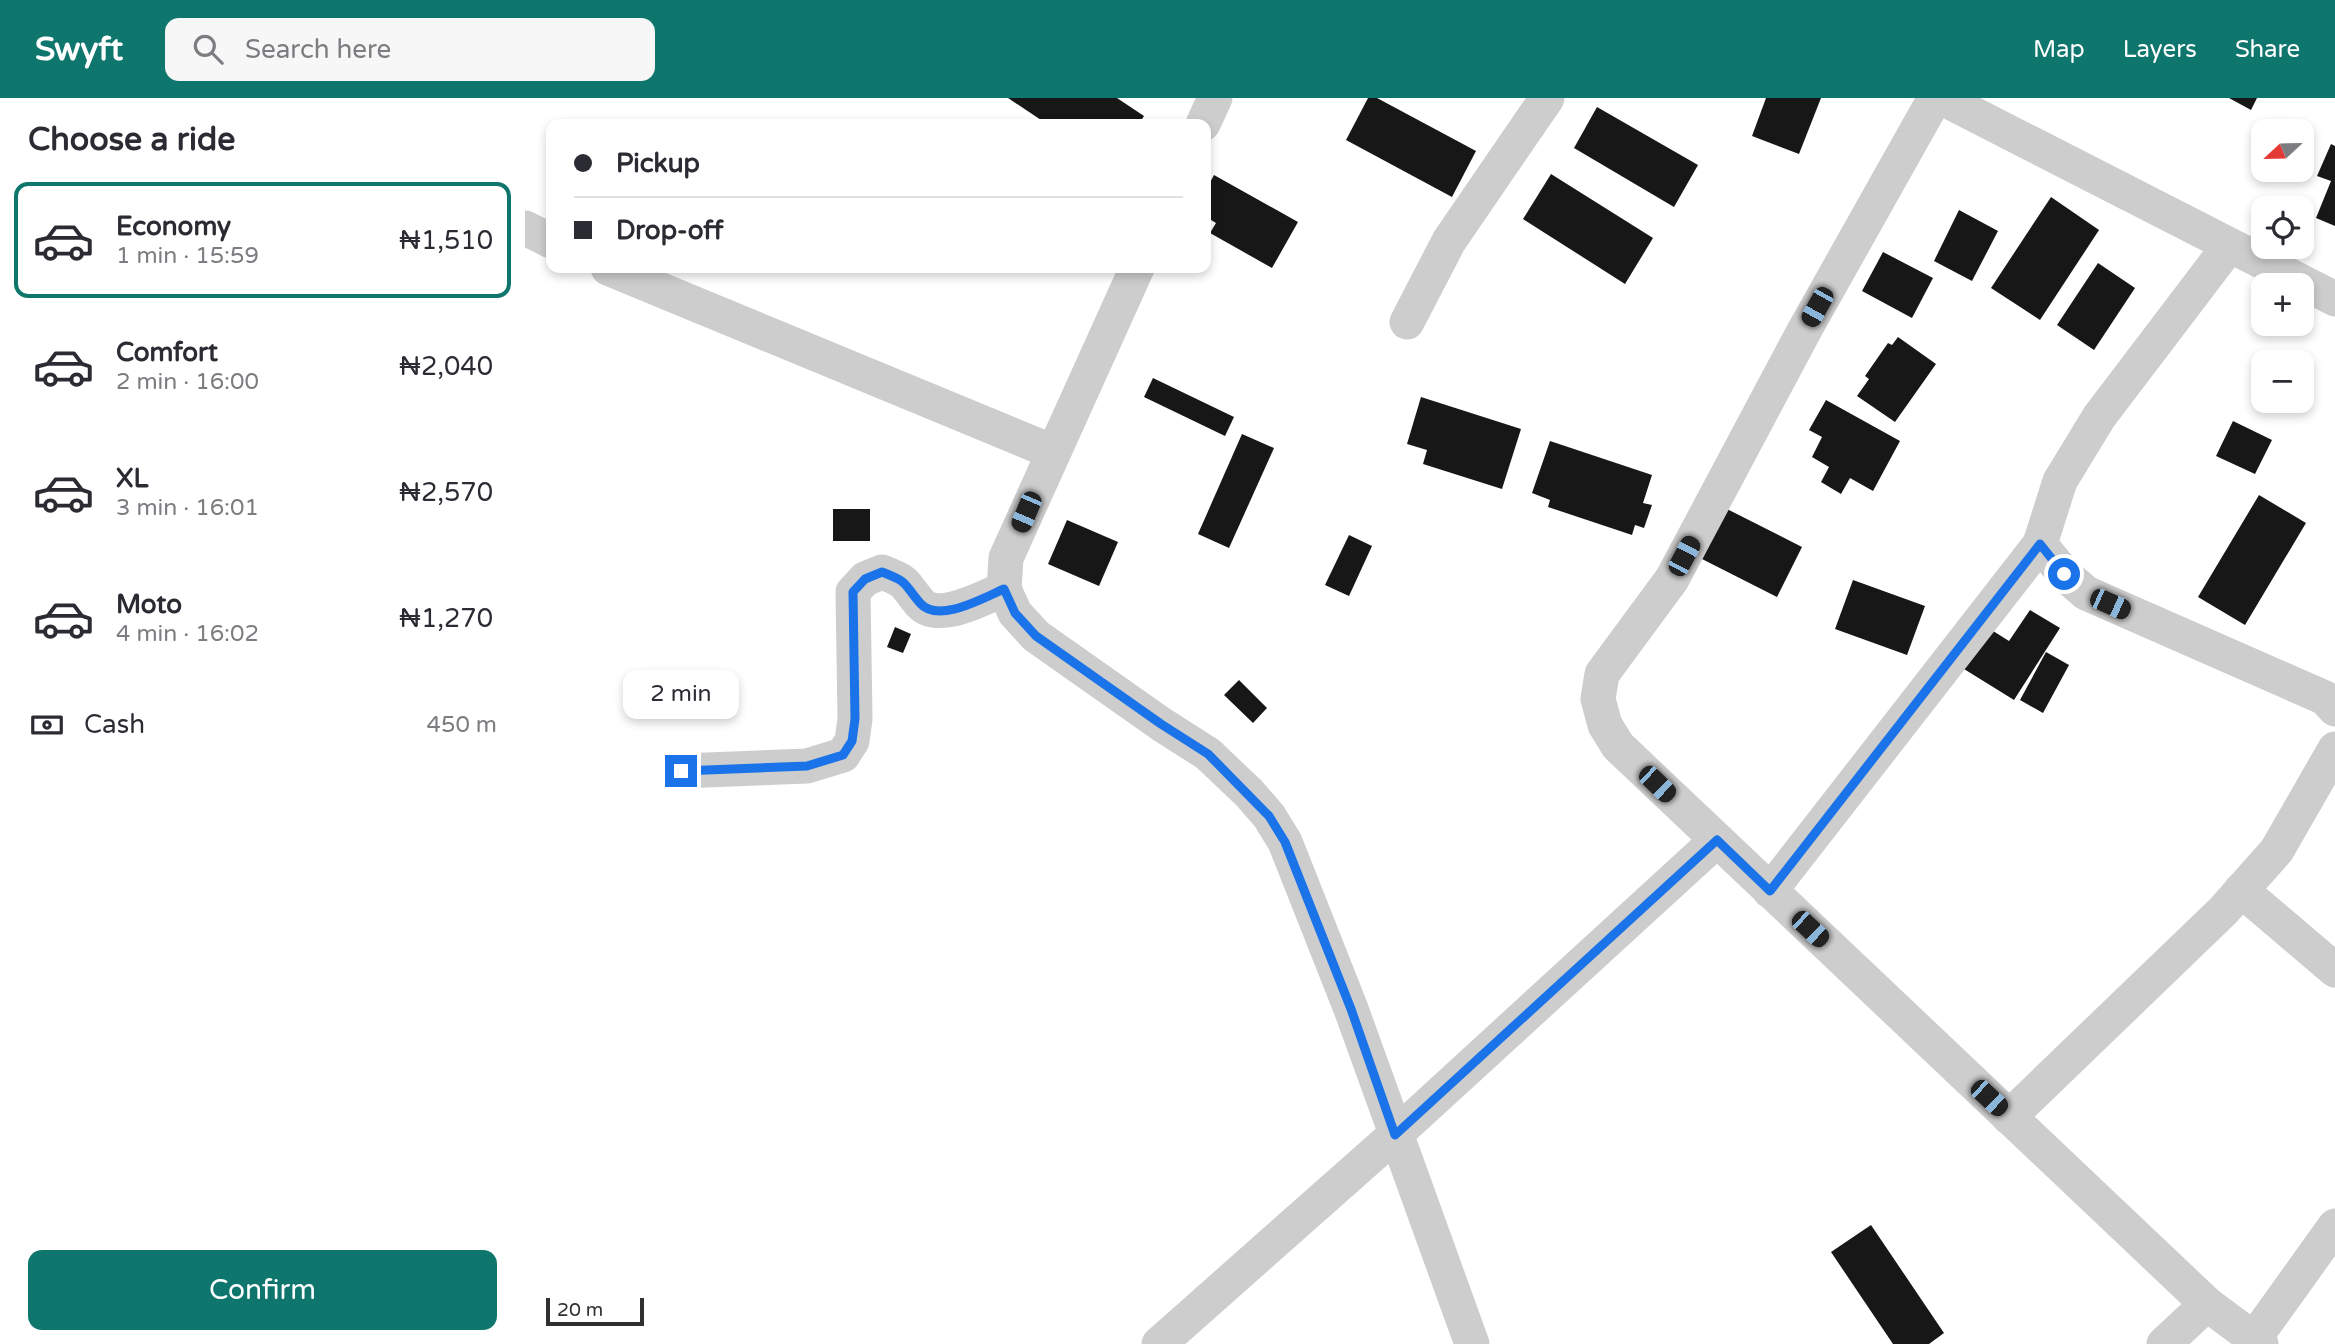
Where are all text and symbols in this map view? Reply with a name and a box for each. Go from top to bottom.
search box [165,18,655,81]
text: Swyft [35,30,123,69]
icon: search [189,30,227,68]
text: Search here [245,34,391,65]
text: Map [2033,35,2085,64]
text: Layers [2123,35,2197,64]
text: Share [2235,35,2300,64]
north arrow [2251,119,2313,182]
map controls [2251,119,2314,413]
text: Choose a ride [28,121,235,159]
text: Pickup [616,148,700,179]
button: locate [2251,196,2314,259]
icon: car [32,209,95,272]
text: Economy [116,211,231,242]
text: Drop-off [616,215,723,246]
text: ₦1,510 [399,225,493,256]
text: 1 min · 15:59 [116,242,259,270]
button: + [2251,273,2314,336]
car [1798,284,1837,330]
icon: car [32,335,95,398]
text: Comfort [116,337,218,368]
button: − [2251,350,2314,413]
text: ₦2,040 [399,351,493,382]
text: 2 min · 16:00 [116,368,259,396]
icon: car [32,461,95,524]
text: XL [116,463,148,494]
text: ₦2,570 [399,477,493,508]
car [1009,489,1044,535]
text: 3 min · 16:01 [116,494,259,522]
car [1665,533,1704,579]
route start [2048,558,2080,590]
car [2087,586,2134,622]
icon: car [32,587,95,650]
text: Moto [116,589,182,620]
text: ₦1,270 [399,603,493,634]
text: 4 min · 16:02 [116,620,259,648]
callout: 2 min [623,670,739,718]
text: 2 min [650,680,712,708]
icon: cash [28,706,66,744]
text: Cash [84,709,145,740]
text: 450 m [427,711,497,739]
route end [665,755,697,787]
car [1635,762,1680,806]
car [1788,907,1833,951]
car [1967,1076,2012,1120]
button: Confirm [28,1250,497,1330]
scale bar [546,1295,644,1327]
text: 20 m [557,1299,603,1321]

